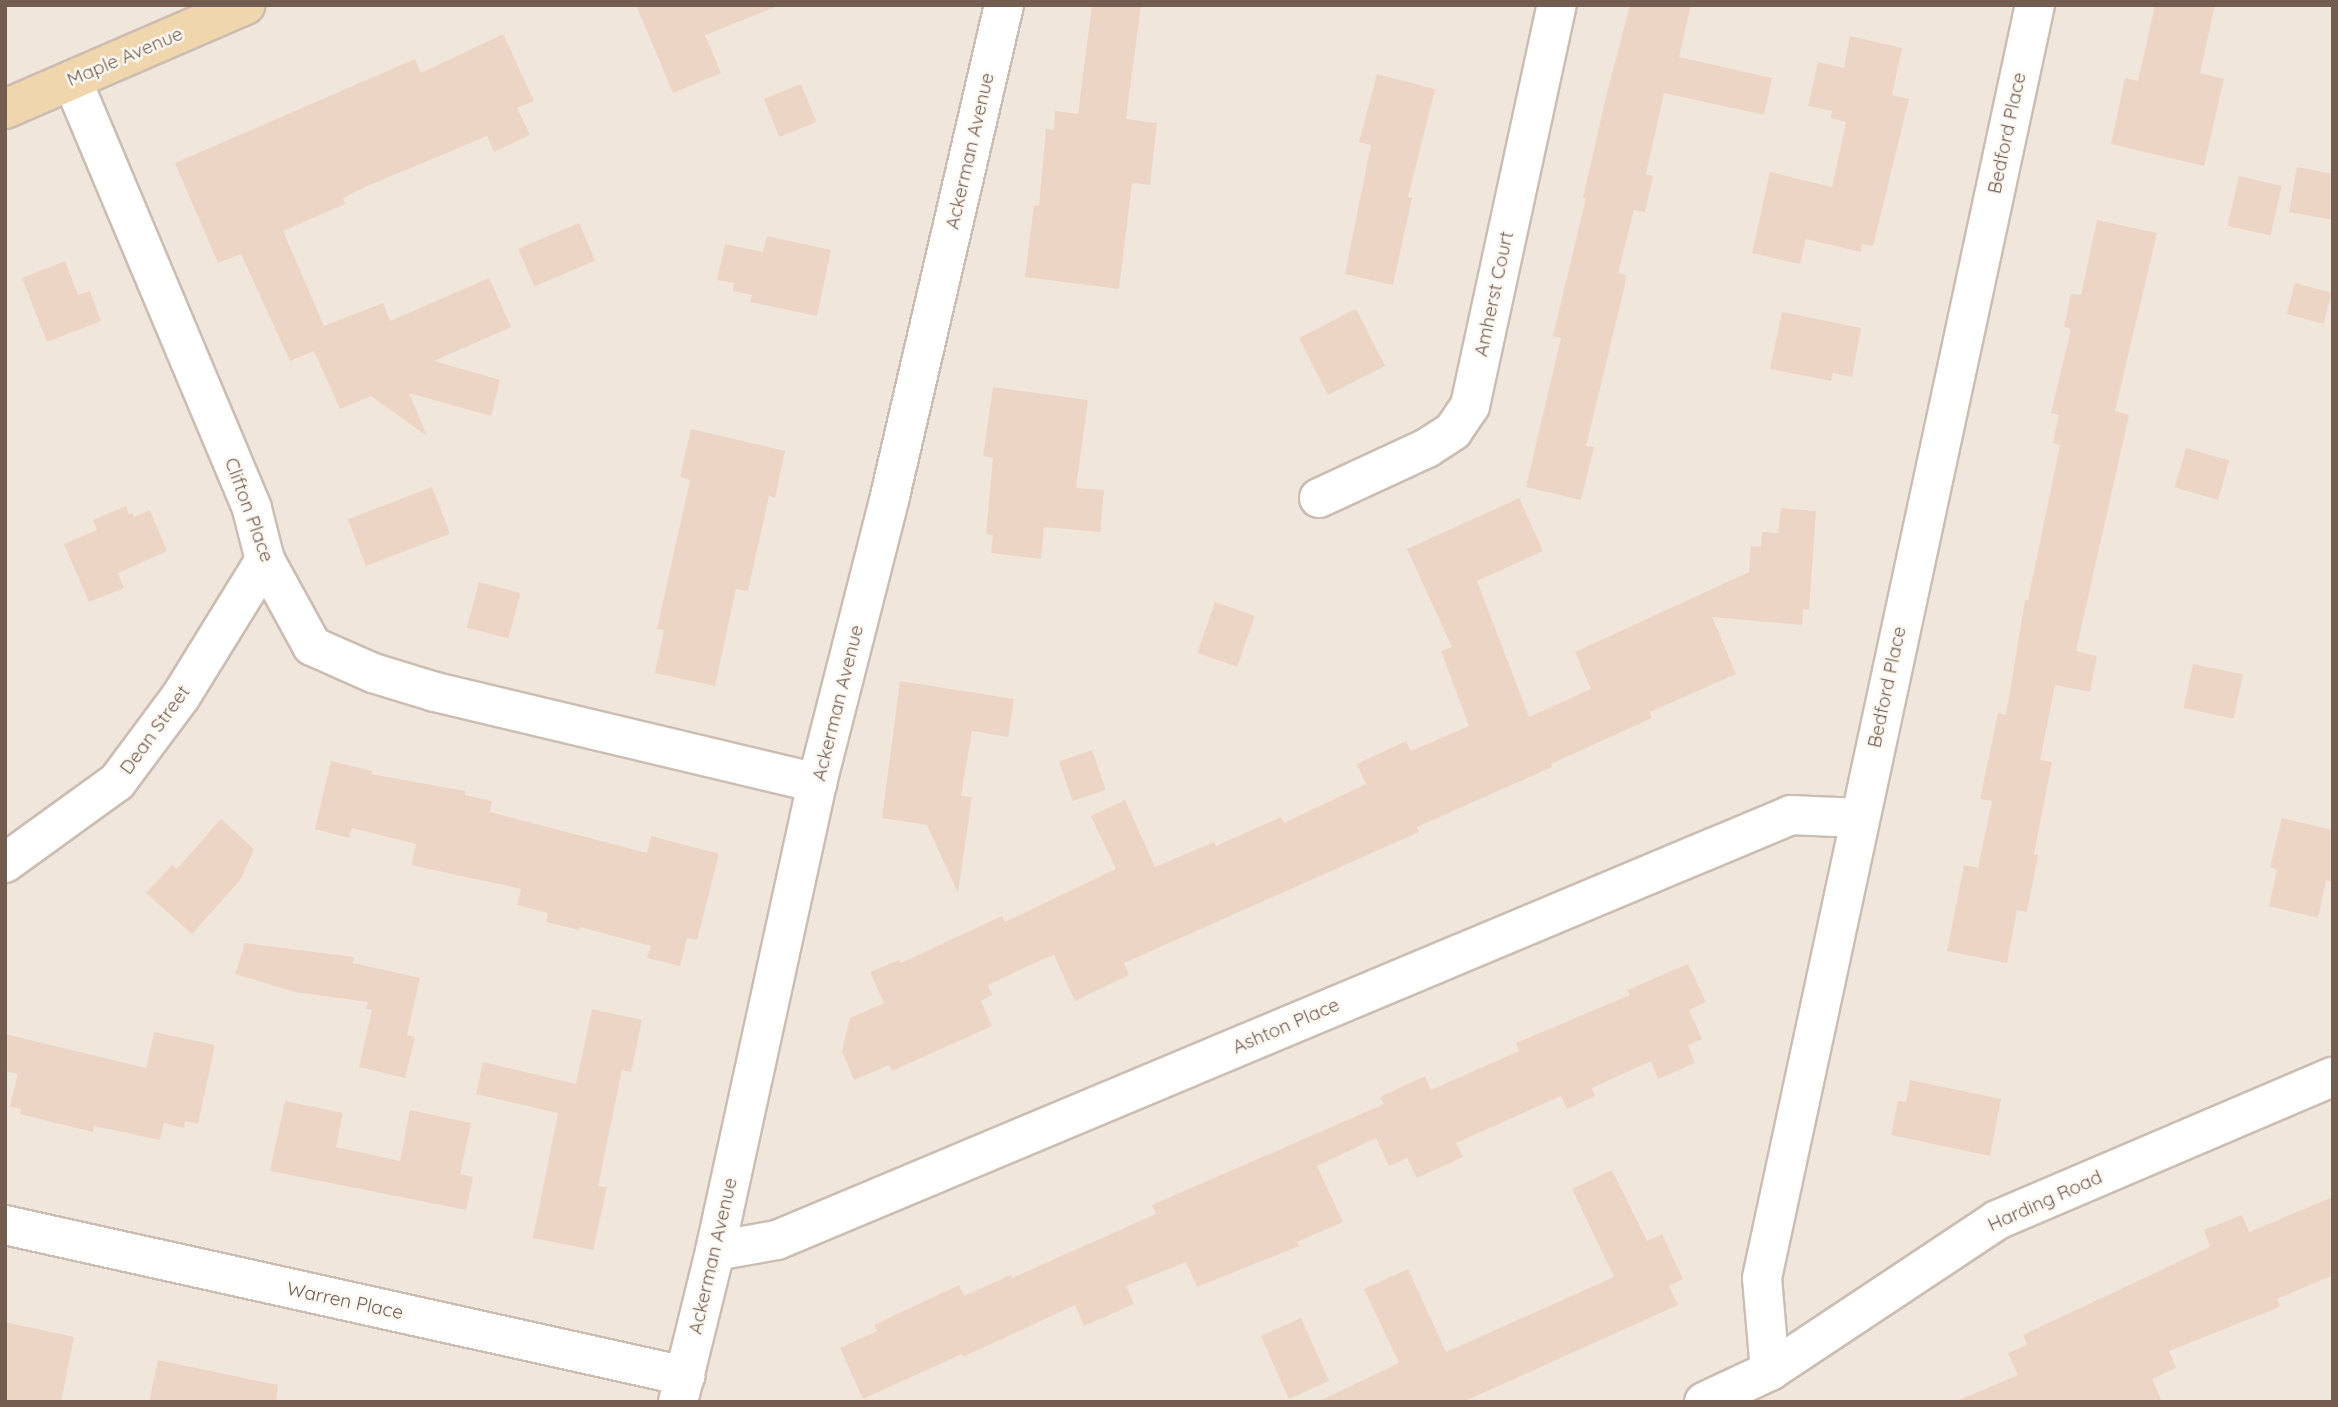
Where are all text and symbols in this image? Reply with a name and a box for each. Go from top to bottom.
street label: Maple Avenue [64,22,186,92]
street label: Bedford Place [1983,70,2031,196]
street label: Ackerman Avenue [941,71,999,231]
street label: Amherst Court [1470,229,1518,359]
street label: Clifton Place [220,455,278,565]
street label: Ackerman Avenue [808,623,868,783]
street label: Bedford Place [1863,624,1911,750]
street label: Dean Street [115,681,195,779]
street label: Ashton Place [1229,993,1343,1059]
street label: Harding Road [1984,1166,2106,1236]
street label: Ackerman Avenue [684,1176,742,1336]
street label: Warren Place [285,1278,405,1324]

